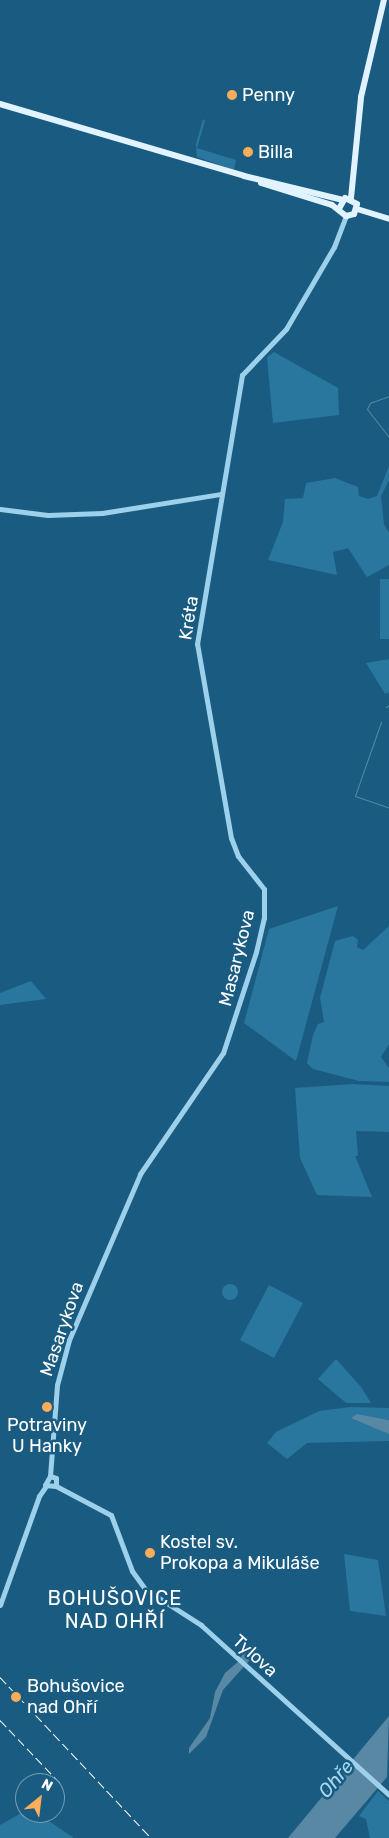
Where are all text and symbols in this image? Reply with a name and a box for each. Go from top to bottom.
place label: Penny [242,84,295,106]
marker: Penny [226,89,238,101]
place label: Billa [258,141,293,163]
marker: Billa [242,146,254,158]
street label: Kréta [175,594,203,642]
street label: Masarykova [215,908,259,1008]
street label: Masarykova [36,1279,88,1379]
marker: Potraviny U Hanky [41,1401,53,1413]
place label: Potraviny U Hanky [7,1415,87,1458]
place label: Kostel sv. Prokopa a Mikuláše [160,1532,319,1575]
marker: Kostel sv. Prokopa a Mikuláše [144,1547,156,1559]
district label: BOHUŠOVICE NAD OHŘÍ [46,1587,184,1634]
street label: Tylova [228,1630,282,1682]
place label: Bohušovice nad Ohří [27,1676,125,1718]
marker: Bohušovice nad Ohří [9,1690,23,1704]
water label: Ohře [314,1756,358,1802]
north arrow [15,1773,65,1823]
text: N [38,1775,56,1795]

